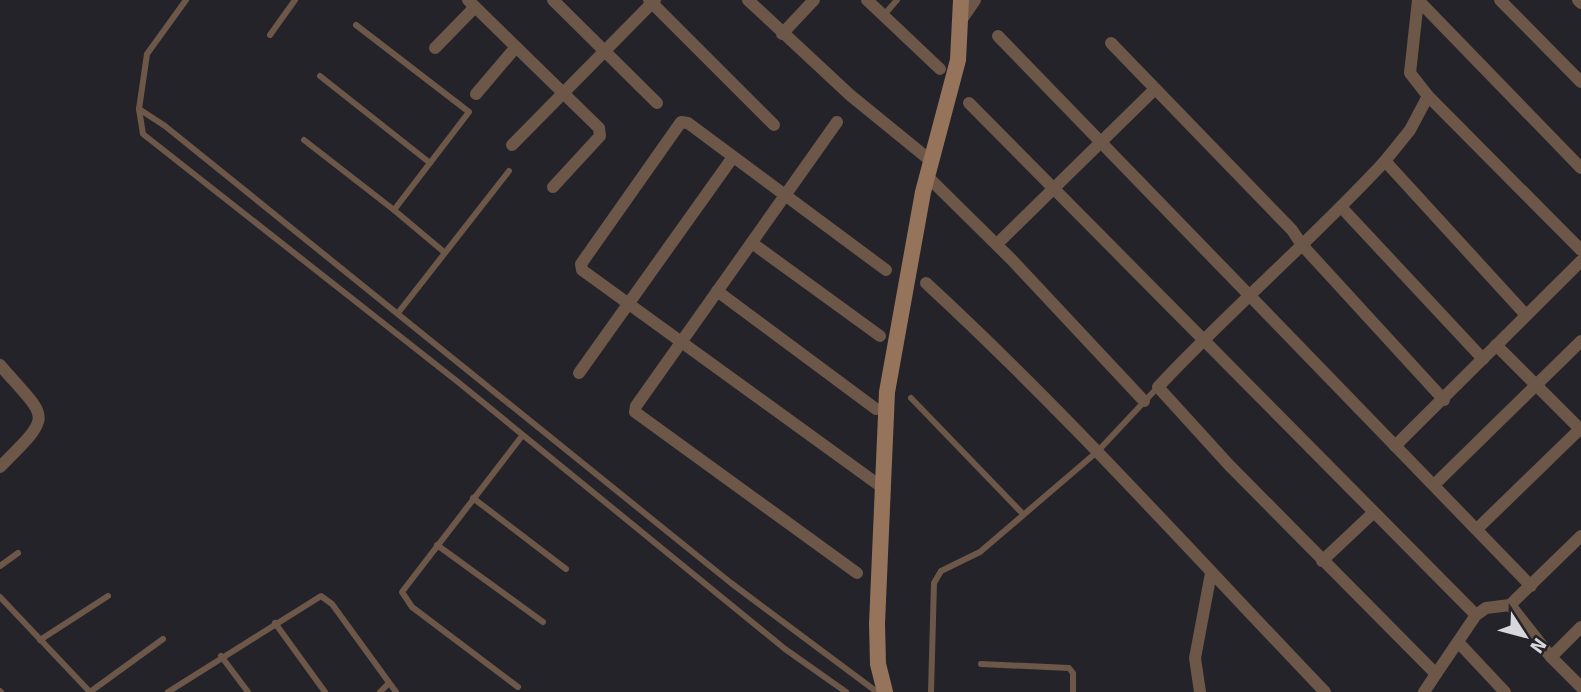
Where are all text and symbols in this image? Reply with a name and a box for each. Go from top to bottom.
north arrow [1490,601,1560,671]
text: N [1524,633,1552,658]

